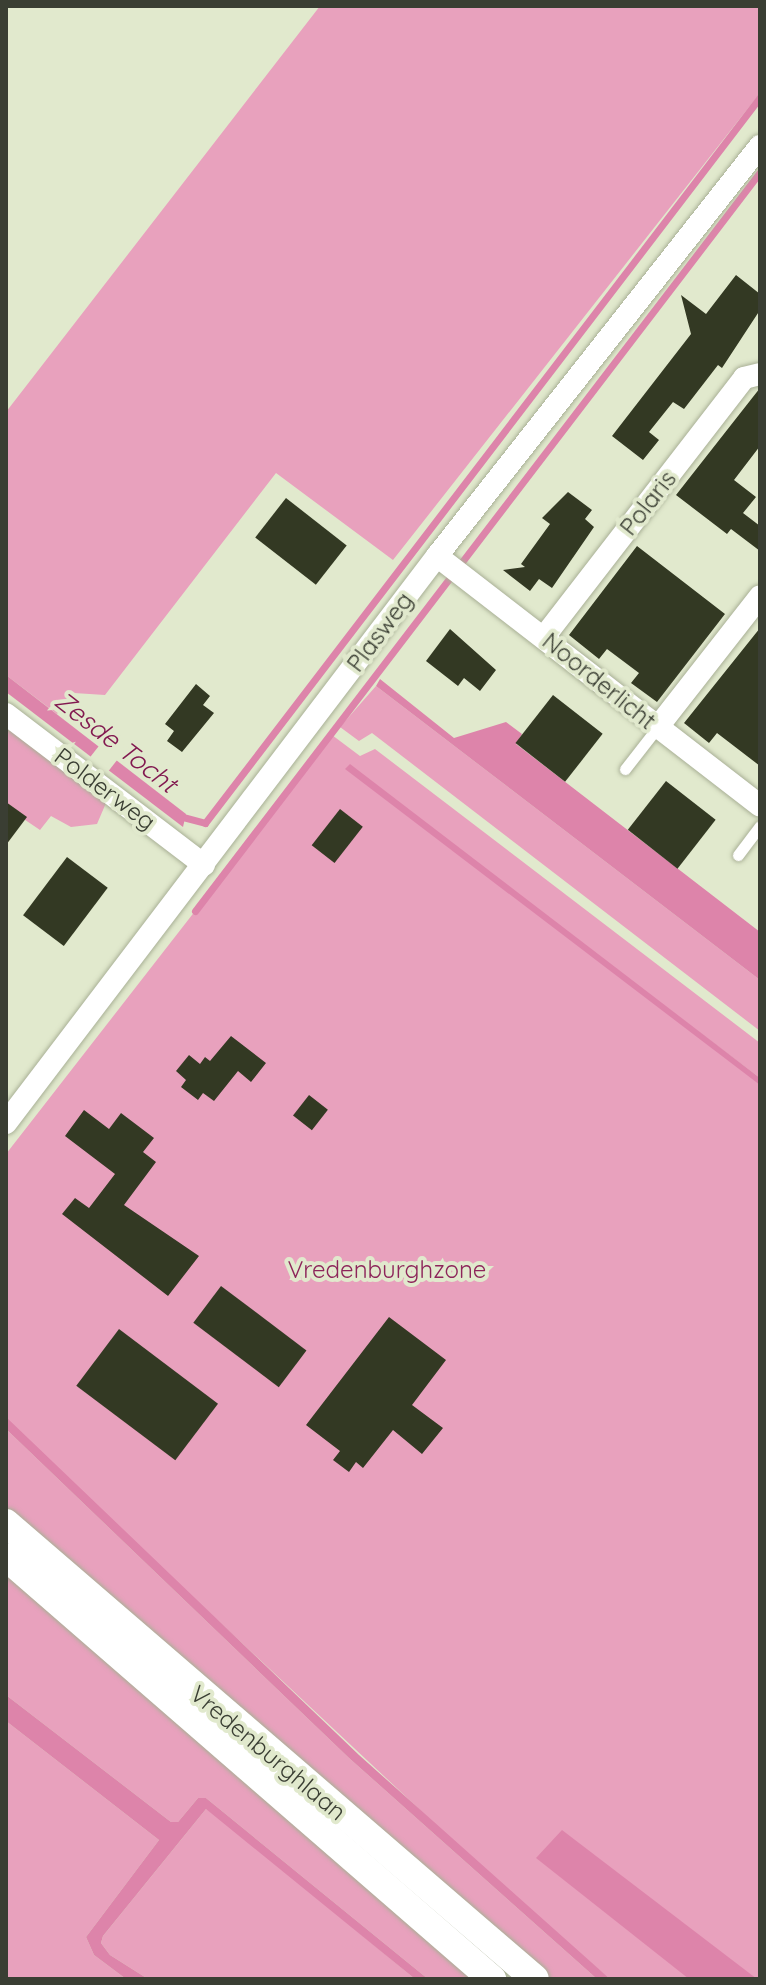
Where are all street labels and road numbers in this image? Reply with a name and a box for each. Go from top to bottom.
street label: Polaris [614,465,682,541]
street label: Plasweg [341,587,419,677]
street label: Noorderlicht [537,627,661,735]
street label: Polderweg [49,742,161,836]
street label: Vredenburghlaan [184,1680,352,1826]

